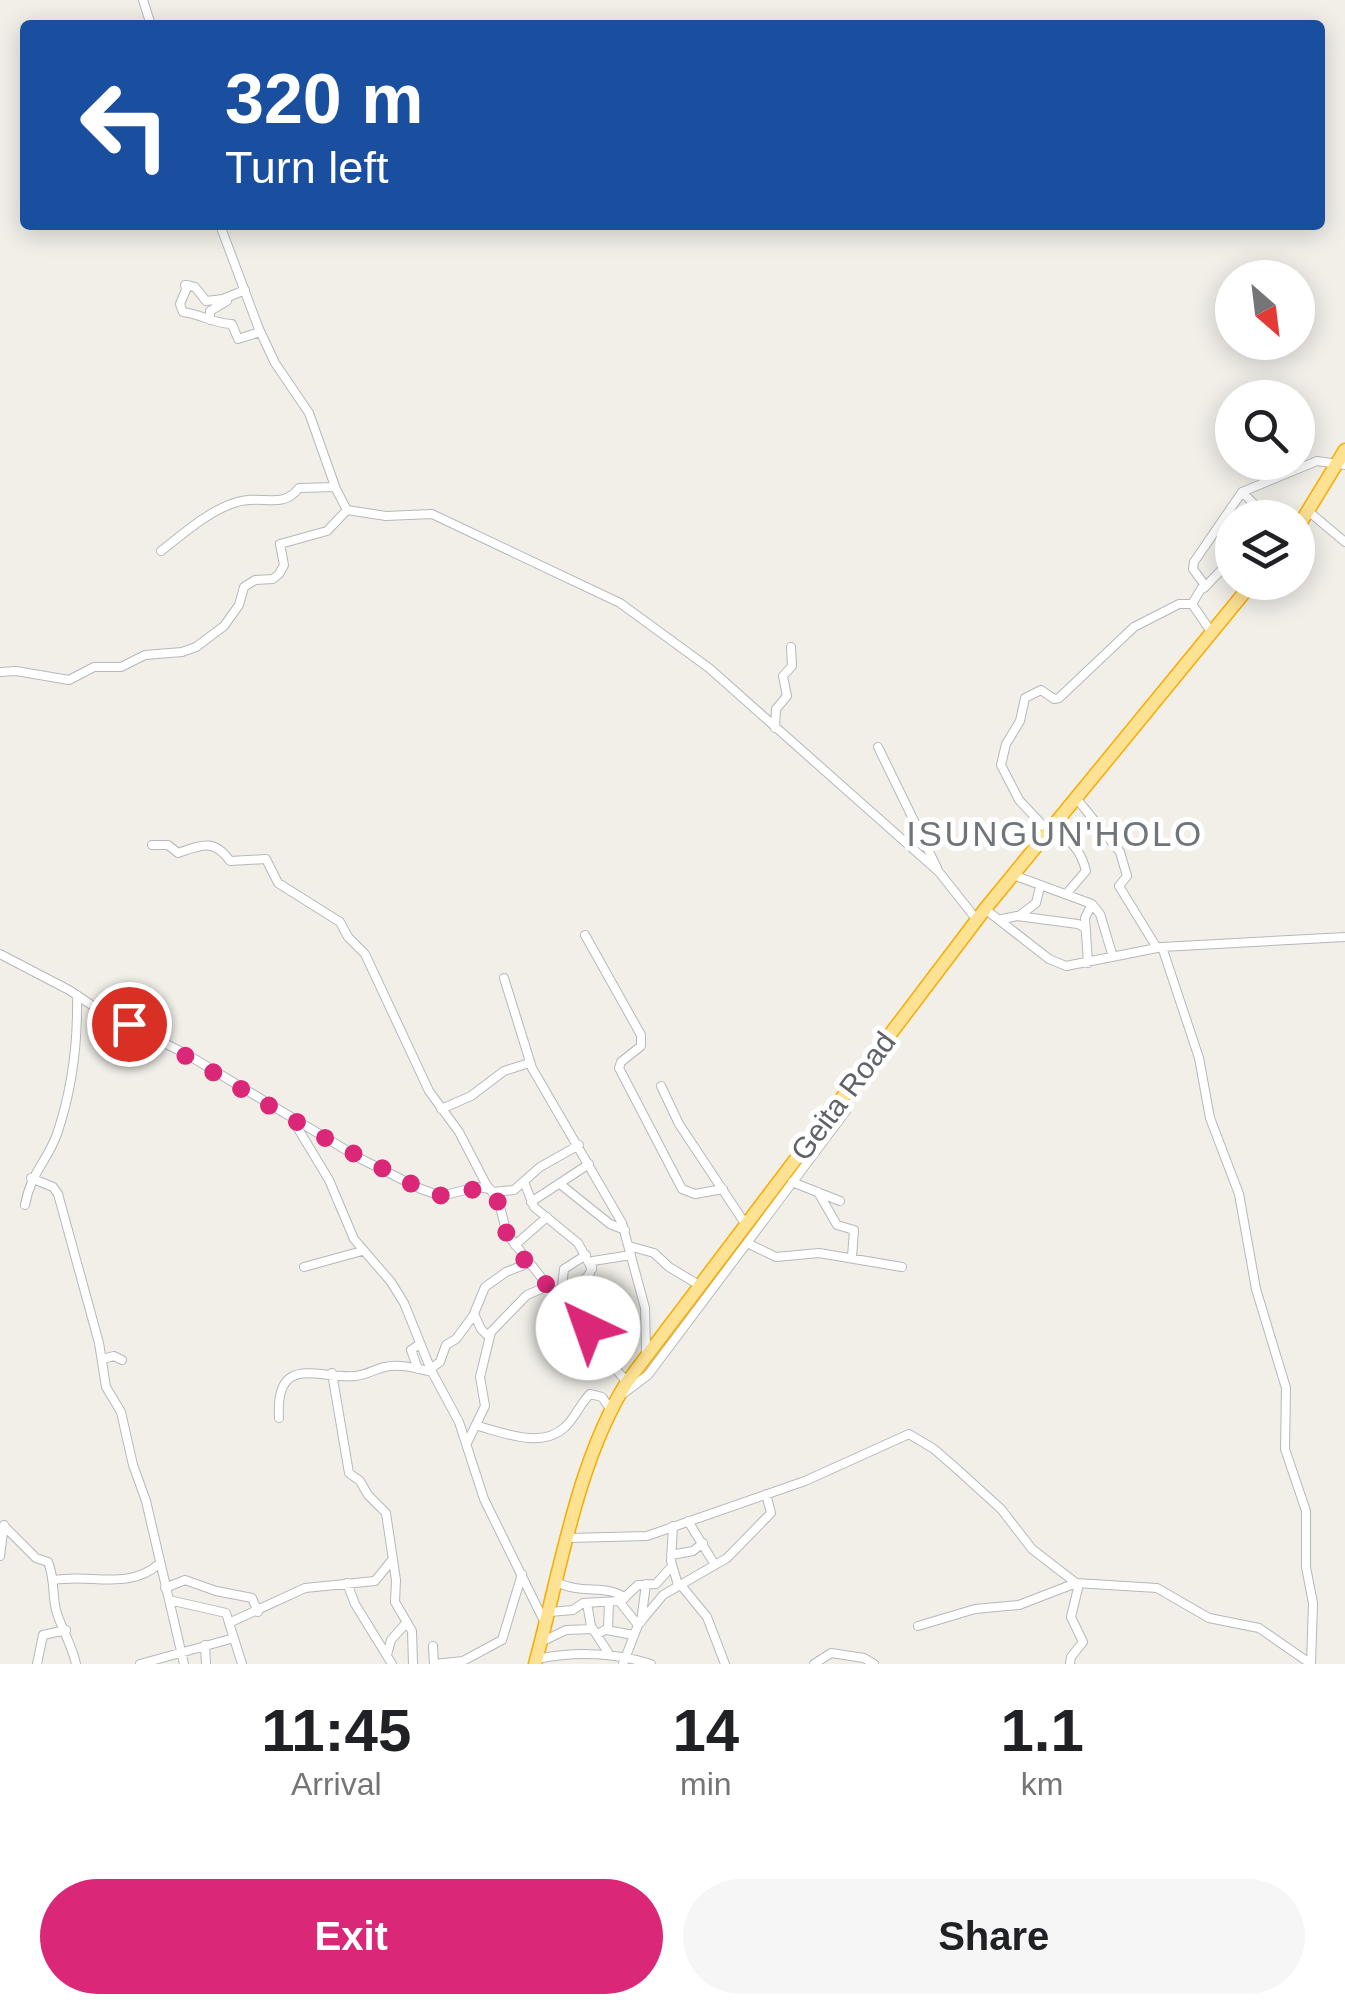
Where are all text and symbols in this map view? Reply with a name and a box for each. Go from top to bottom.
icon: left [60,60,190,190]
text: 320 m [225,60,423,138]
text: Turn left [225,142,388,193]
north arrow [1215,260,1315,360]
map controls [1215,260,1315,600]
button: search [1215,380,1315,480]
button: layers [1215,500,1315,600]
district label: ISUNGUN'HOLO [906,814,1204,853]
pin [87,982,172,1067]
icon: arrive [102,997,157,1052]
street label: Geita Road [784,1025,902,1167]
position arrow [536,1276,640,1380]
text: 11:45 [261,1697,411,1764]
text: 14 [672,1697,739,1764]
text: 1.1 [1000,1697,1084,1764]
text: Arrival [291,1766,382,1802]
text: min [680,1766,732,1802]
text: km [1021,1766,1063,1802]
button: Exit [40,1879,663,1994]
button: Share [683,1879,1305,1994]

